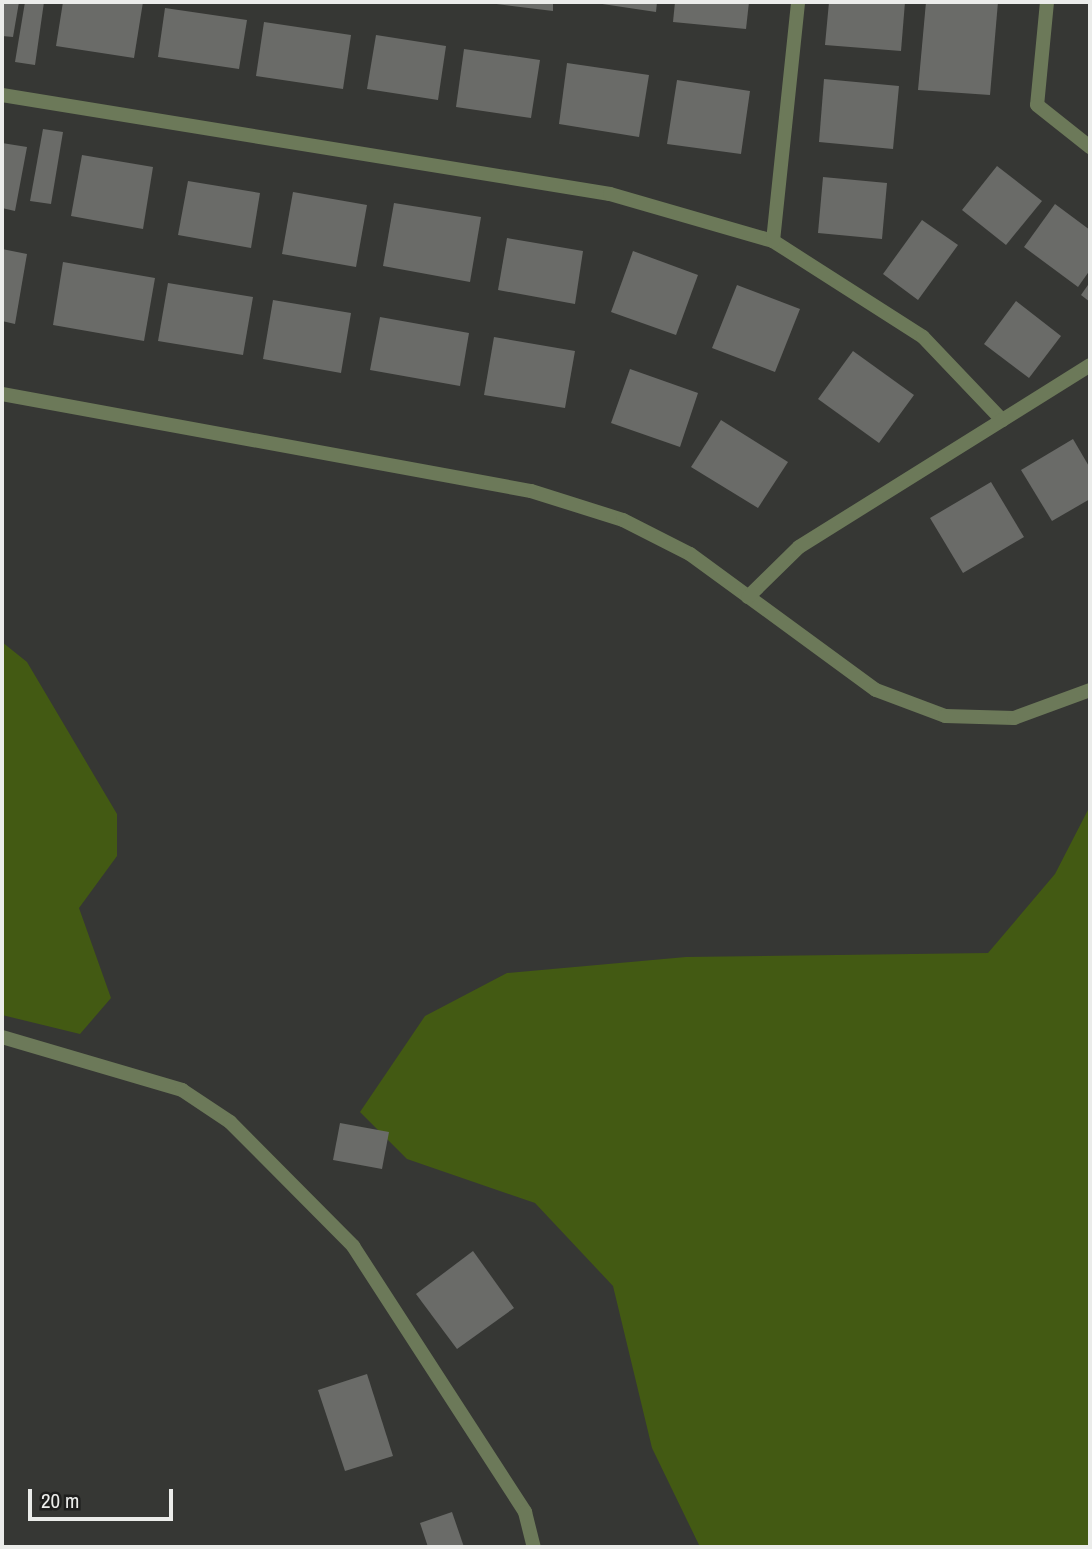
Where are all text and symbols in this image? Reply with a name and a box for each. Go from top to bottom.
scale bar [32,1476,177,1520]
text: 20 m [41,1486,79,1515]

